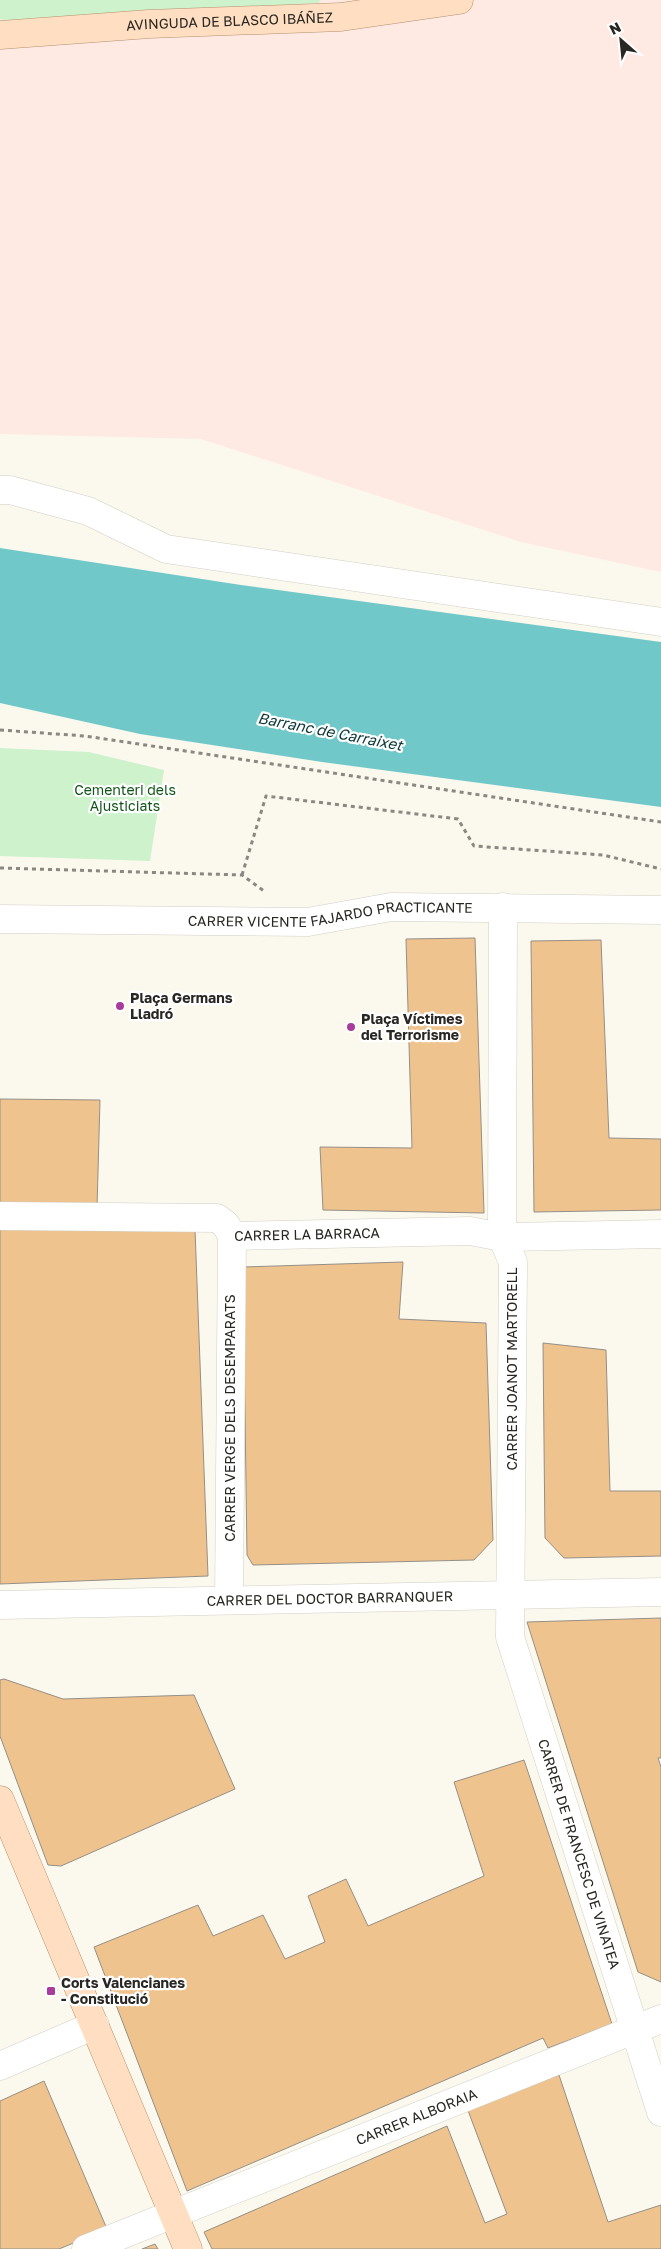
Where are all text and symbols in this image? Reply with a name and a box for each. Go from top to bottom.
street label: AVINGUDA DE BLASCO IBÁÑEZ [126,8,333,34]
north arrow [596,15,646,65]
text: N [606,18,623,38]
water label: Barranc de Carraixet [256,708,406,754]
park label: Cementeri dels Ajusticiats [74,781,176,814]
street label: CARRER VICENTE FAJARDO PRACTICANTE [188,897,473,930]
place label: Plaça Germans Lladró [130,989,233,1022]
marker: Plaça Germans Lladró [114,1000,126,1012]
place label: Plaça Víctimes del Terrorisme [361,1010,463,1043]
marker: Plaça Víctimes del Terrorisme [345,1021,357,1033]
street label: CARRER LA BARRACA [234,1224,381,1244]
street label: CARRER JOANOT MARTORELL [503,1268,520,1470]
street label: CARRER VERGE DELS DESEMPARATS [221,1294,238,1542]
street label: CARRER DEL DOCTOR BARRANQUER [206,1587,453,1609]
street label: CARRER DE FRANCESC DE VINATEA [535,1737,624,1971]
place label: Corts Valencianes - Constitució [61,1974,185,2007]
marker: Corts Valencianes - Constitució [45,1985,57,1997]
street label: CARRER ALBORAIA [353,2084,480,2148]

